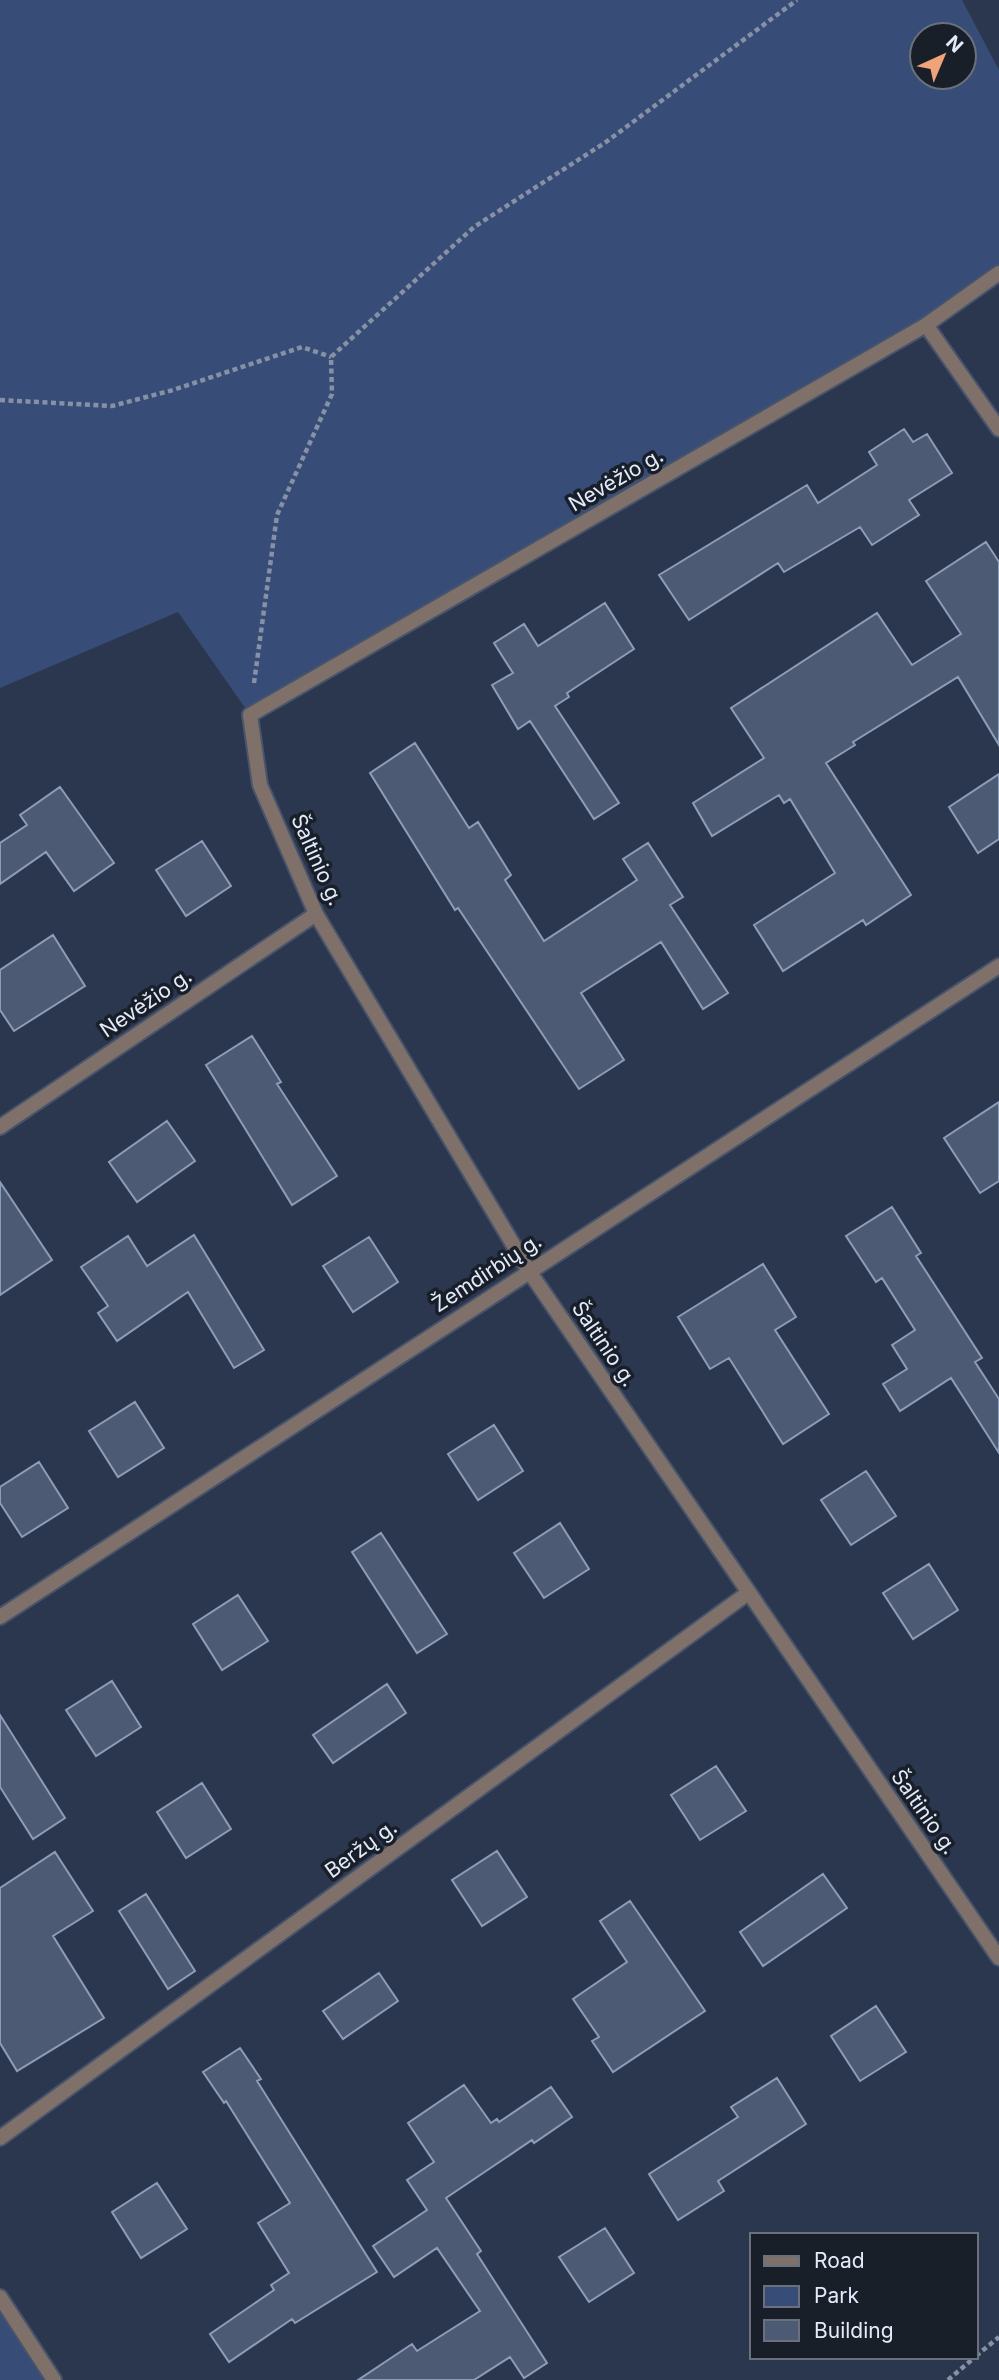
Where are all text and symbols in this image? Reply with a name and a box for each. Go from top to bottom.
north arrow [908,21,978,91]
text: N [941,31,968,57]
street label: Nevėžio g. [564,442,668,517]
street label: Šaltinio g. [286,810,349,909]
street label: Nevėžio g. [95,963,196,1042]
street label: Žemdirbių g. [427,1227,546,1317]
street label: Šaltinio g. [567,1296,642,1391]
street label: Šaltinio g. [886,1765,963,1859]
street label: Beržų g. [320,1814,402,1883]
legend [750,2233,978,2359]
text: Road [814,2248,865,2273]
text: Park [814,2283,859,2308]
text: Building [814,2318,894,2343]

